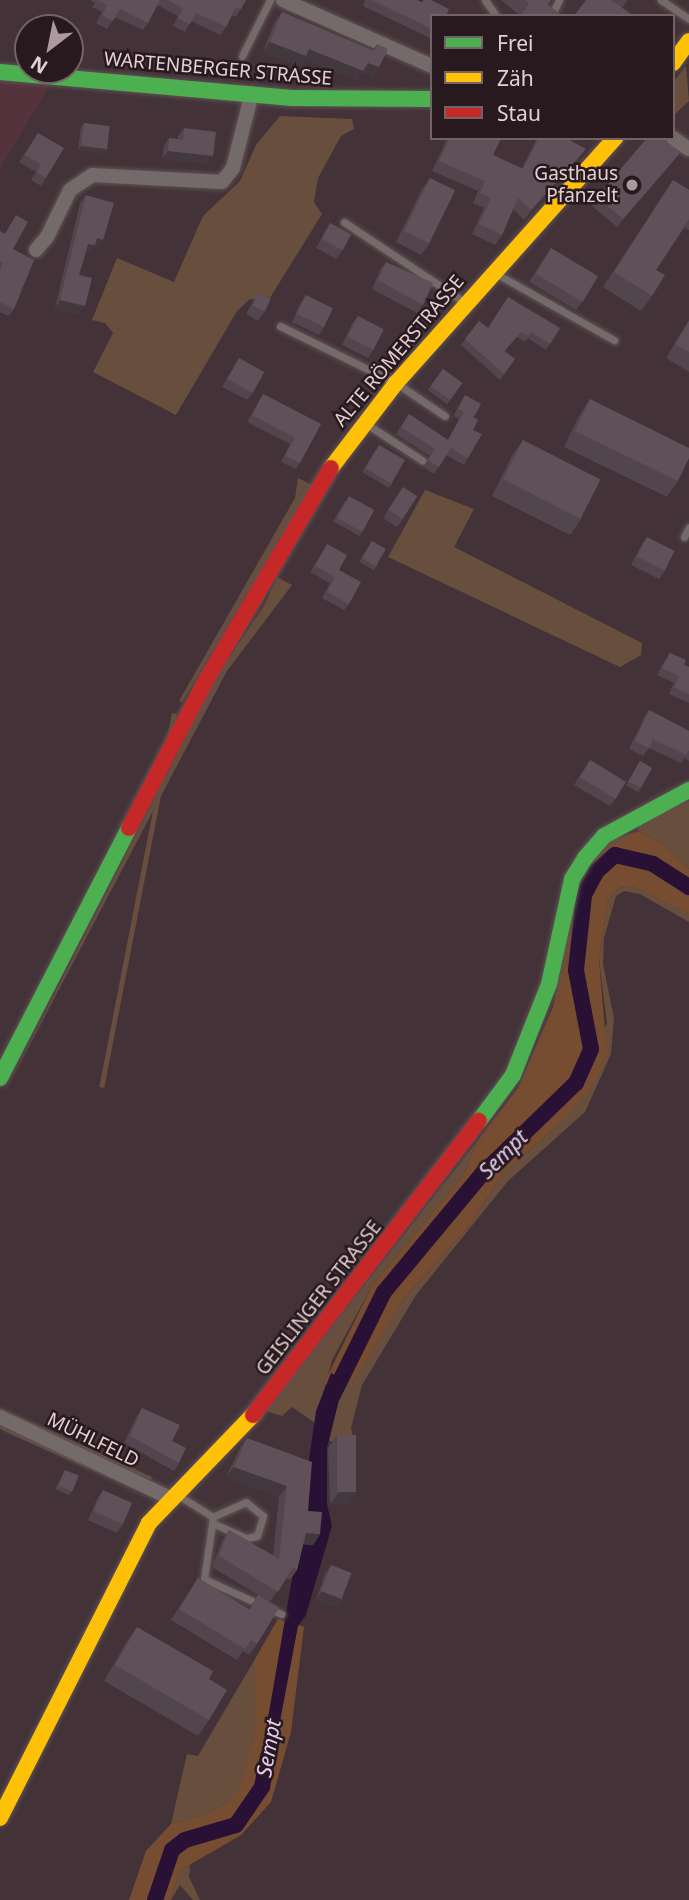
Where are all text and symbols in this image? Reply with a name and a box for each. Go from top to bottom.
north arrow [14,14,84,84]
legend [430,14,675,140]
text: Frei [497,29,533,57]
street label: WARTENBERGER STRASSE [103,48,333,90]
text: N [25,50,52,80]
text: Zäh [497,64,534,92]
text: Stau [497,99,541,127]
place label: Gasthaus Pfanzelt [534,163,618,207]
marker: Gasthaus Pfanzelt [624,177,640,193]
street label: ALTE RÖMERSTRASSE [329,271,469,431]
water label: Sempt [473,1124,533,1184]
street label: GEISLINGER STRASSE [252,1216,386,1380]
street label: MÜHLFELD [43,1408,143,1472]
water label: Sempt [251,1717,285,1779]

